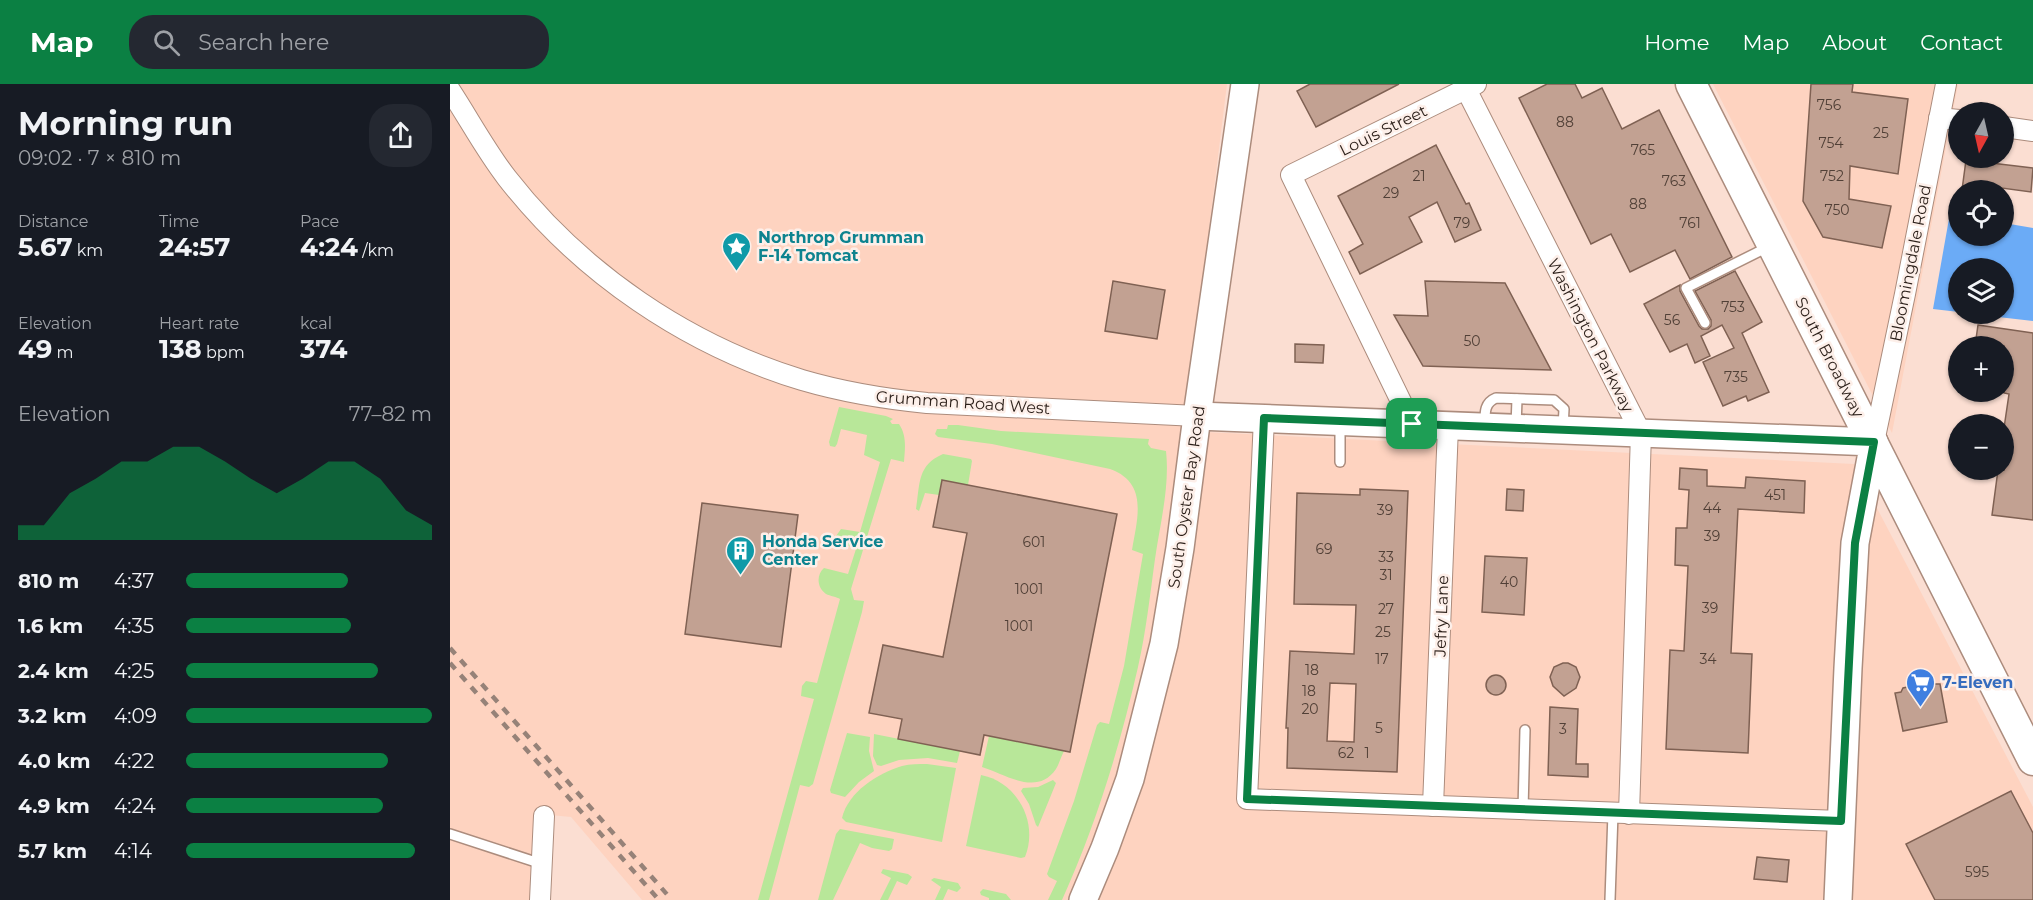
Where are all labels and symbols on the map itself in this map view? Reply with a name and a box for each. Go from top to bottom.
house number: 756 [1817,96,1842,114]
street label: Louis Street [1336,101,1430,160]
north arrow [1948,102,2014,168]
house number: 88 [1556,113,1574,131]
house number: 25 [1873,124,1889,142]
house number: 754 [1818,134,1844,152]
house number: 765 [1631,141,1655,159]
house number: 21 [1412,167,1426,185]
house number: 752 [1820,167,1844,185]
house number: 763 [1662,172,1686,190]
street label: Bloomingdale Road [1886,183,1935,343]
house number: 29 [1383,184,1399,202]
house number: 88 [1629,195,1647,213]
house number: 750 [1824,201,1850,219]
house number: 79 [1454,214,1470,232]
house number: 761 [1679,214,1701,232]
place label: Northrop Grumman F-14 Tomcat [758,228,924,265]
place icon: Northrop Grumman F-14 Tomcat [721,230,753,272]
street label: Washington Parkway [1544,255,1638,416]
street label: South Broadway [1791,294,1868,421]
house number: 753 [1721,298,1745,316]
house number: 56 [1664,311,1681,329]
house number: 50 [1463,332,1481,350]
house number: 735 [1724,368,1748,386]
street label: Grumman Road West [875,387,1051,418]
pin [1386,398,1437,449]
street label: South Oyster Bay Road [1164,404,1209,590]
house number: 451 [1764,486,1786,504]
house number: 44 [1703,499,1722,517]
house number: 39 [1377,501,1393,519]
house number: 39 [1704,527,1720,545]
place label: Honda Service Center [762,532,883,569]
house number: 601 [1023,533,1045,551]
building icon: Honda Service Center [725,534,757,576]
house number: 69 [1315,540,1333,558]
house number: 33 [1378,548,1394,566]
house number: 31 [1380,566,1392,584]
house number: 40 [1500,573,1518,591]
street label: Jefry Lane [1431,575,1452,658]
house number: 1001 [1015,580,1043,598]
house number: 39 [1702,599,1718,617]
house number: 27 [1378,600,1394,618]
house number: 1001 [1005,617,1033,635]
house number: 25 [1375,623,1391,641]
house number: 17 [1375,650,1389,668]
house number: 34 [1699,650,1717,668]
house number: 18 [1305,661,1319,679]
supermarket icon: 7-Eleven [1905,666,1937,708]
place label: 7-Eleven [1942,673,2013,692]
house number: 18 [1302,682,1316,700]
house number: 20 [1301,700,1319,718]
house number: 5 [1375,719,1383,737]
house number: 3 [1559,720,1567,738]
house number: 62 [1338,744,1354,762]
house number: 1 [1364,744,1370,762]
house number: 595 [1965,863,1989,881]

